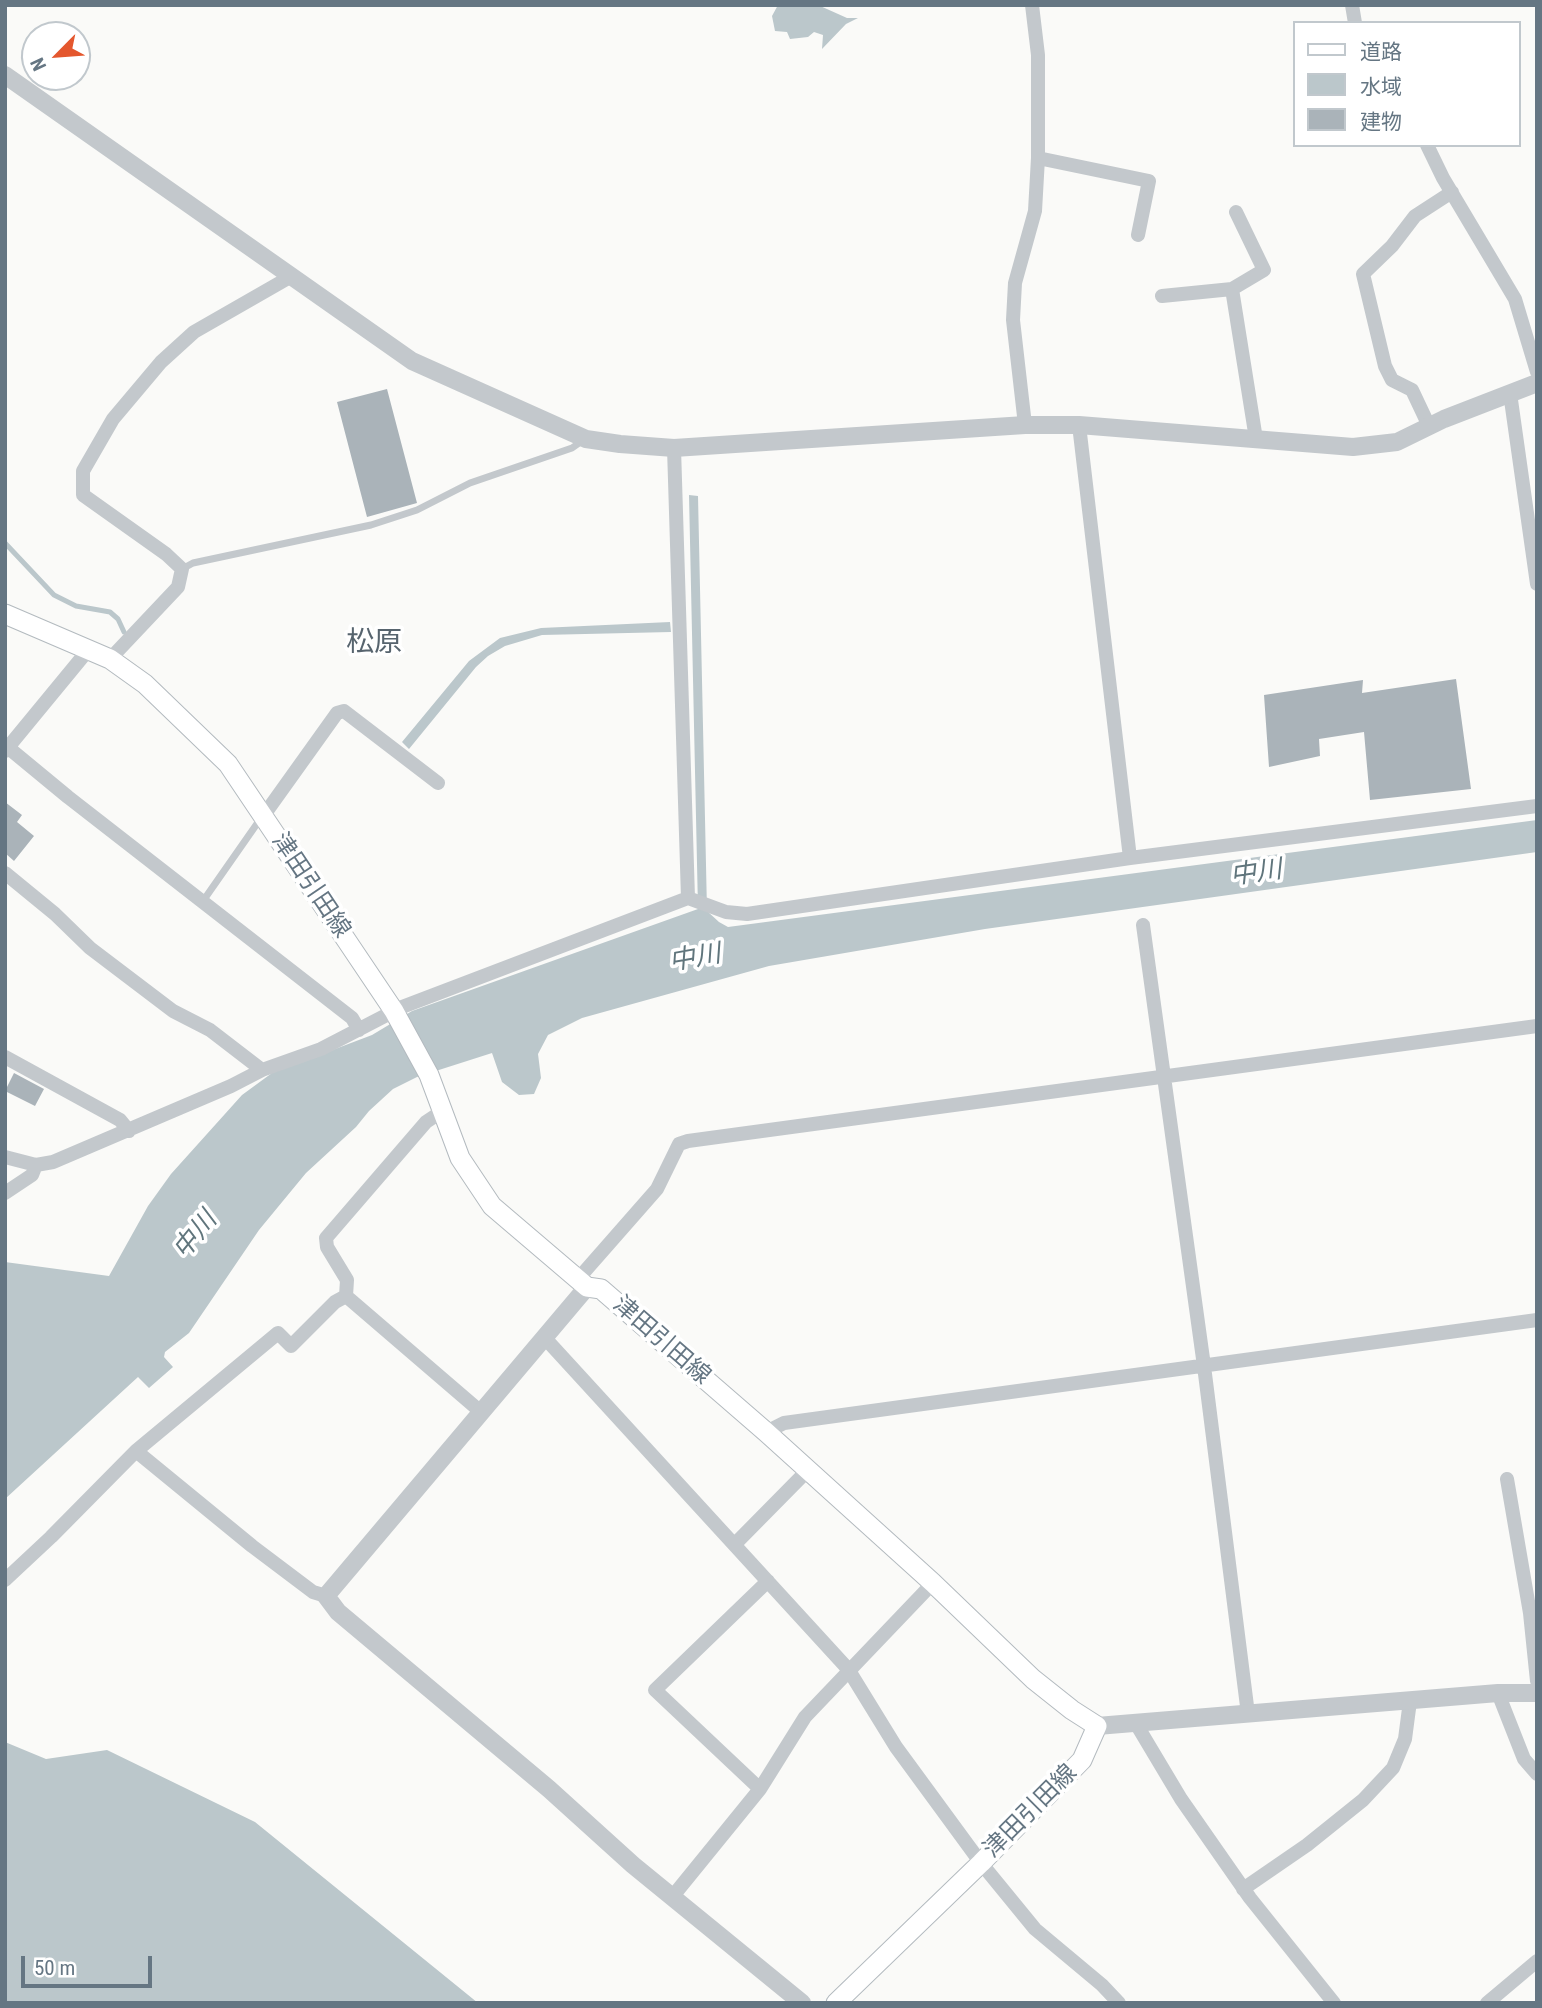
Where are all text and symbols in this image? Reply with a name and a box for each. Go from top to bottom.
north arrow [21,21,91,91]
legend [1294,21,1521,147]
text: 道路 [1360,40,1402,64]
text: N [25,54,51,74]
text: 水域 [1360,75,1402,99]
text: 建物 [1360,110,1402,134]
district label: 松原 [346,627,402,661]
street label: 津田引田線 [265,828,355,944]
water label: 中川 [1228,855,1284,893]
water label: 中川 [667,939,723,979]
water label: 中川 [168,1206,224,1266]
street label: 津田引田線 [606,1291,716,1391]
street label: 津田引田線 [978,1759,1084,1865]
scale bar [24,1941,156,1985]
text: 50 m [34,1956,75,1980]

